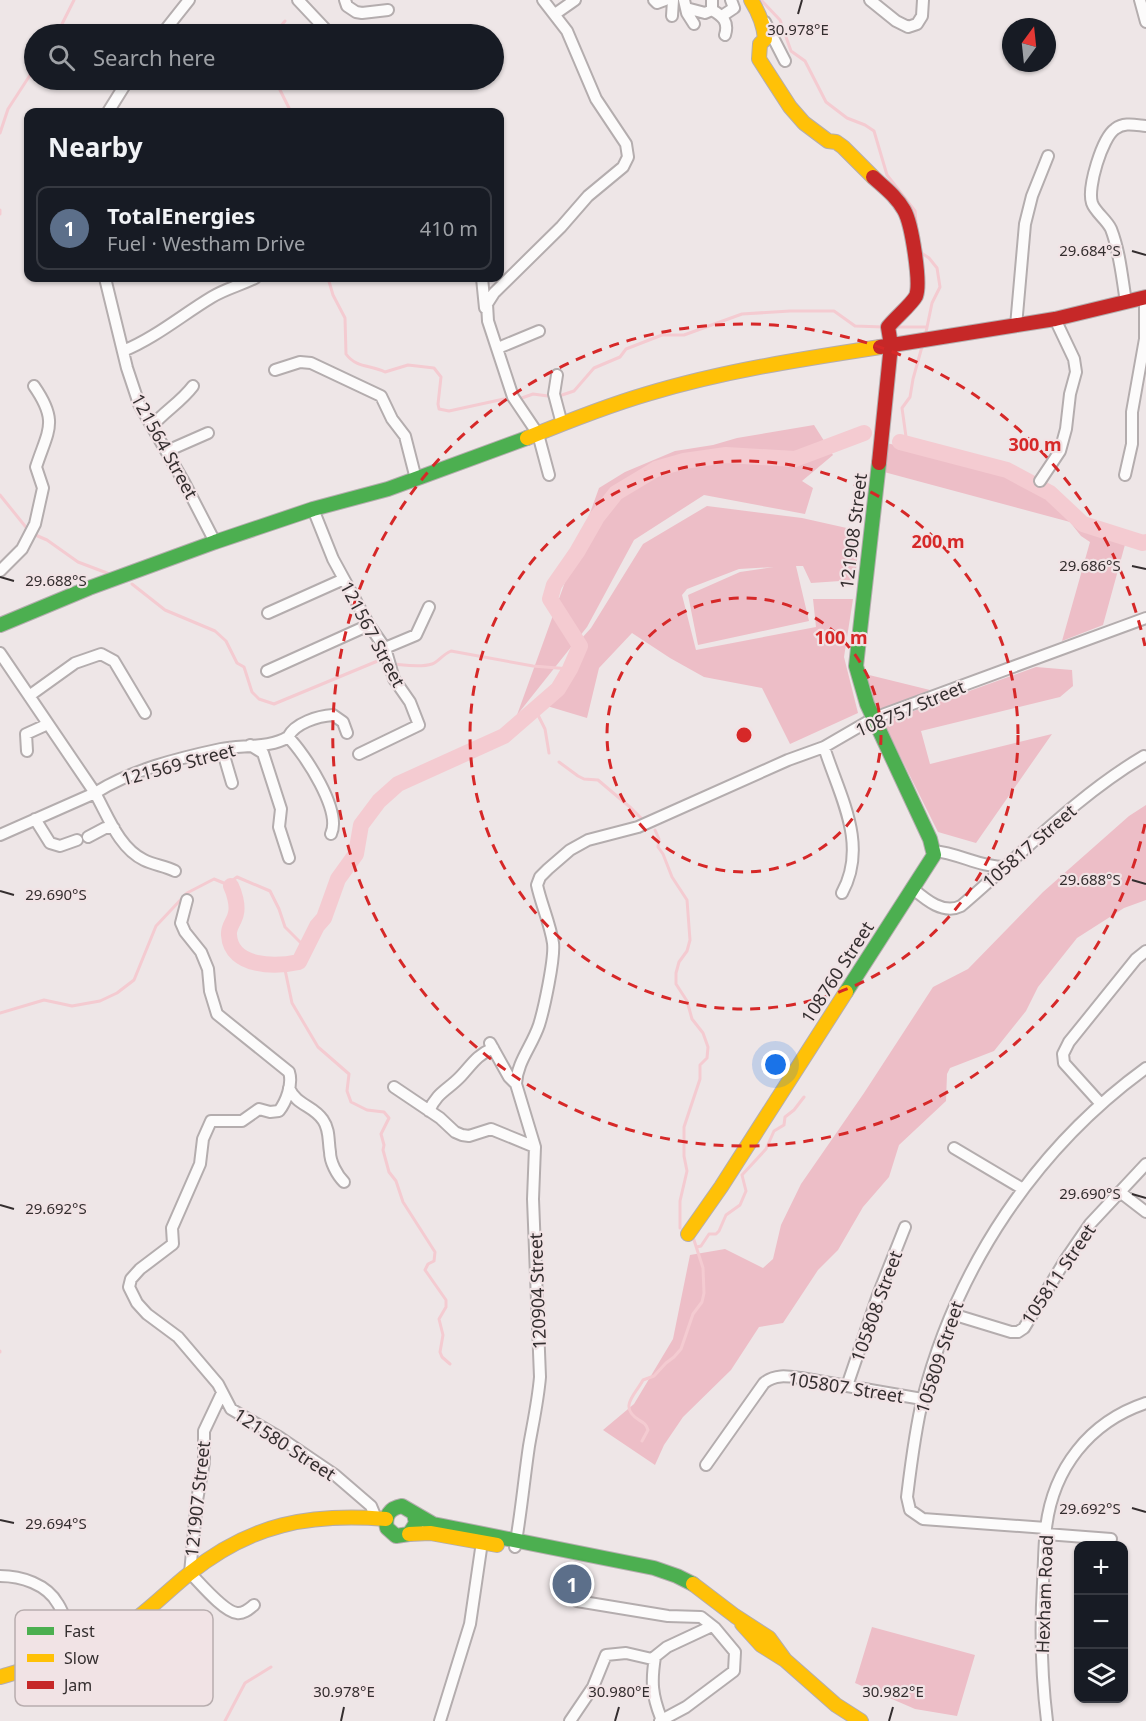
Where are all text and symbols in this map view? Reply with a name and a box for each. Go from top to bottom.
north arrow [1002,18,1056,72]
text: 30.978°E [767,19,829,39]
search box [24,24,504,90]
icon: search [45,41,78,74]
text: Search here [93,42,215,72]
text: Nearby [48,129,143,165]
text: TotalEnergies [107,200,255,230]
text: 1 [64,215,75,242]
text: 410 m [420,215,478,242]
text: Fuel · Westham Drive [107,230,305,257]
text: 29.684°S [1059,240,1121,260]
street label: 121564 Street [126,389,204,503]
text: 300 m [1008,432,1062,456]
street label: 121908 Street [834,471,872,590]
text: 200 m [911,529,965,553]
text: 29.686°S [1059,555,1121,575]
text: 29.688°S [25,570,87,590]
street label: 121567 Street [335,577,411,692]
text: 100 m [814,625,868,649]
street label: 108757 Street [852,674,969,742]
centre of rings [734,725,754,745]
street label: 121569 Street [119,737,238,791]
street label: 105817 Street [977,798,1081,893]
text: 29.688°S [1059,869,1121,889]
text: 29.690°S [25,884,87,904]
street label: 108760 Street [795,916,879,1027]
your location [761,1050,790,1079]
text: 29.690°S [1059,1183,1121,1203]
text: 29.692°S [25,1198,87,1218]
street label: 105811 Street [1015,1218,1101,1329]
street label: 120904 Street [523,1232,551,1350]
street label: 105808 Street [845,1247,907,1365]
street label: 105809 Street [910,1297,969,1416]
street label: 105807 Street [786,1366,906,1408]
street label: 121580 Street [230,1402,341,1486]
street label: 121907 Street [179,1439,215,1558]
text: 29.692°S [1059,1498,1121,1518]
text: 29.694°S [25,1513,87,1533]
street label: Hexham Road [1030,1534,1058,1654]
map controls [1074,1541,1128,1703]
button: + [1074,1541,1128,1595]
pin: 1 [552,1562,592,1606]
button: − [1074,1595,1128,1649]
legend [15,1610,213,1706]
text: Fast [64,1620,95,1642]
text: Slow [64,1647,99,1669]
button: layers [1074,1649,1128,1703]
text: Jam [62,1674,92,1696]
text: 30.978°E [313,1681,375,1701]
text: 30.980°E [588,1681,650,1701]
text: 30.982°E [862,1681,924,1701]

